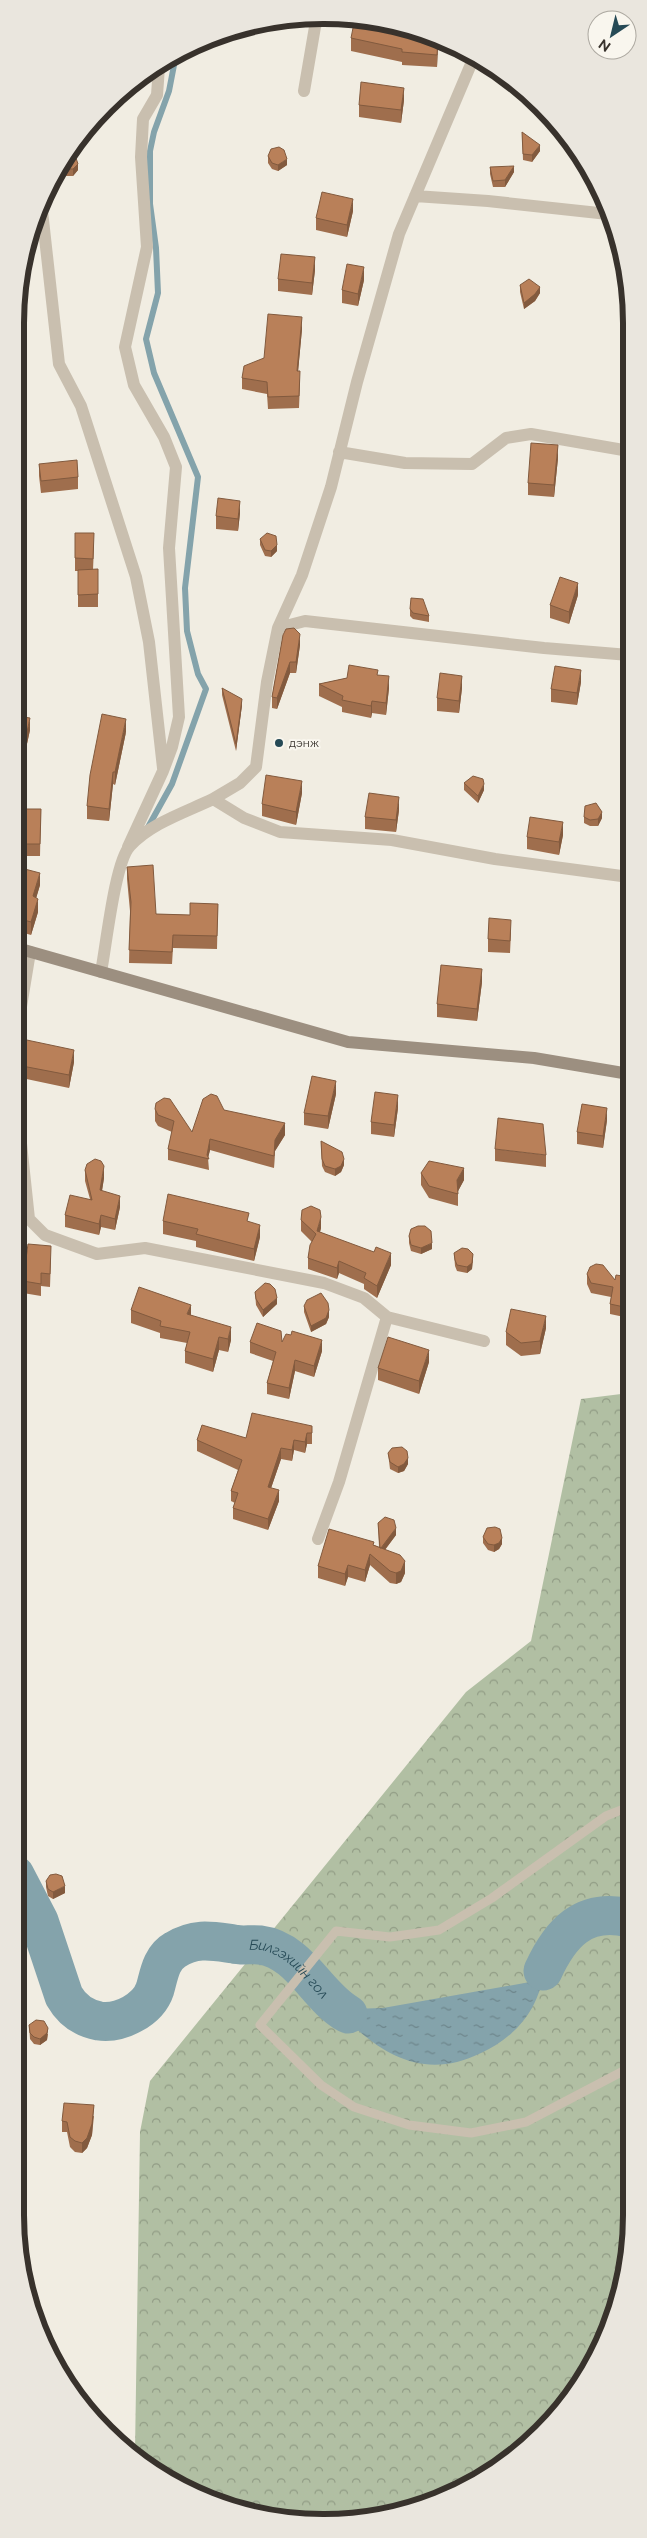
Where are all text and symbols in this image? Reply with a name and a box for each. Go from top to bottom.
north arrow [587,10,637,60]
text: N [596,36,614,55]
place label: дэнж [289,736,320,750]
marker: дэнж [273,737,285,749]
water label: Билгэхийн гол [249,1937,332,2002]

